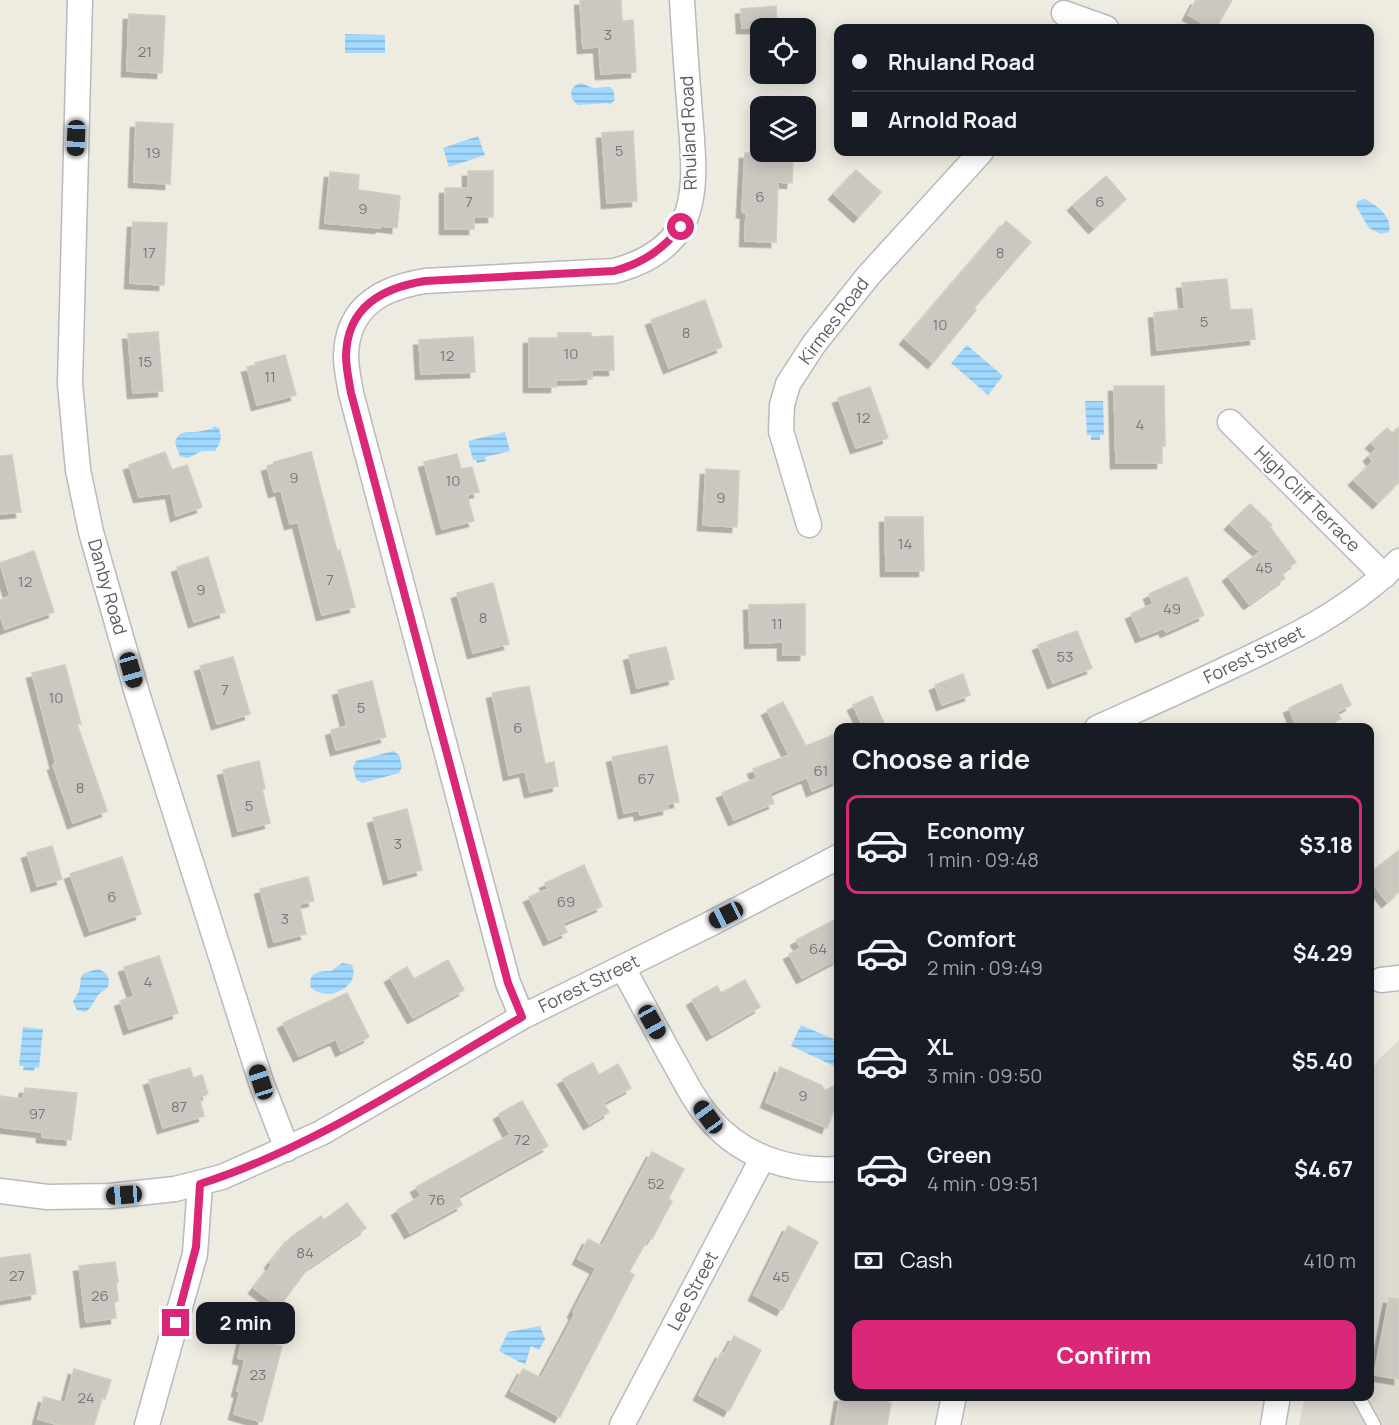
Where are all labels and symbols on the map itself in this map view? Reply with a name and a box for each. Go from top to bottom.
house number: 3 [604,24,612,45]
house number: 21 [138,41,152,62]
street label: Rhuland Road [674,75,702,191]
car [66,120,86,156]
house number: 5 [615,140,623,161]
house number: 19 [145,142,161,163]
house number: 6 [755,186,765,207]
house number: 7 [465,191,473,212]
house number: 6 [1095,191,1105,212]
house number: 9 [358,198,368,219]
route start [667,213,694,240]
house number: 17 [142,242,156,263]
house number: 8 [996,242,1004,263]
street label: Kirmes Road [793,272,874,369]
house number: 5 [1200,311,1208,332]
house number: 10 [933,314,948,335]
house number: 8 [682,322,690,343]
house number: 10 [564,343,579,364]
house number: 12 [440,345,454,366]
house number: 15 [138,351,152,372]
house number: 11 [264,366,276,387]
house number: 12 [856,407,870,428]
house number: 4 [1136,414,1145,435]
street label: High Cliff Terrace [1249,440,1366,557]
house number: 9 [289,467,299,488]
house number: 10 [446,470,461,491]
house number: 9 [716,487,726,508]
house number: 14 [898,533,912,554]
street label: Danby Road [83,536,133,637]
house number: 45 [1255,557,1273,578]
house number: 7 [326,569,334,590]
house number: 12 [18,571,32,592]
house number: 9 [196,579,206,600]
house number: 49 [1163,598,1181,619]
house number: 8 [479,607,487,628]
house number: 11 [771,613,783,634]
street label: Forest Street [1199,619,1308,689]
house number: 53 [1057,646,1073,667]
car [117,650,145,690]
house number: 7 [221,679,229,700]
house number: 10 [49,687,64,708]
house number: 5 [357,697,365,718]
house number: 6 [513,717,523,738]
house number: 61 [814,760,828,781]
house number: 67 [638,768,654,789]
house number: 8 [76,777,84,798]
house number: 5 [245,795,253,816]
house number: 3 [394,833,402,854]
house number: 6 [107,886,117,907]
house number: 69 [557,891,575,912]
car [706,899,746,931]
house number: 3 [281,908,289,929]
house number: 64 [809,938,827,959]
street label: Forest Street [534,948,643,1018]
house number: 4 [144,971,153,992]
car [635,1002,669,1042]
car [247,1062,275,1102]
house number: 9 [798,1085,808,1106]
house number: 87 [171,1096,187,1117]
car [690,1097,726,1137]
house number: 97 [29,1103,45,1124]
house number: 72 [514,1129,530,1150]
house number: 52 [648,1173,664,1194]
car [105,1185,143,1205]
house number: 76 [429,1189,445,1210]
house number: 84 [296,1242,314,1263]
street label: Lee Street [661,1247,723,1334]
house number: 27 [9,1265,25,1286]
house number: 45 [772,1266,790,1287]
house number: 26 [91,1285,109,1306]
callout: 2 min [197,1302,296,1344]
route end [162,1309,189,1336]
house number: 23 [250,1364,266,1385]
house number: 24 [77,1387,95,1408]

